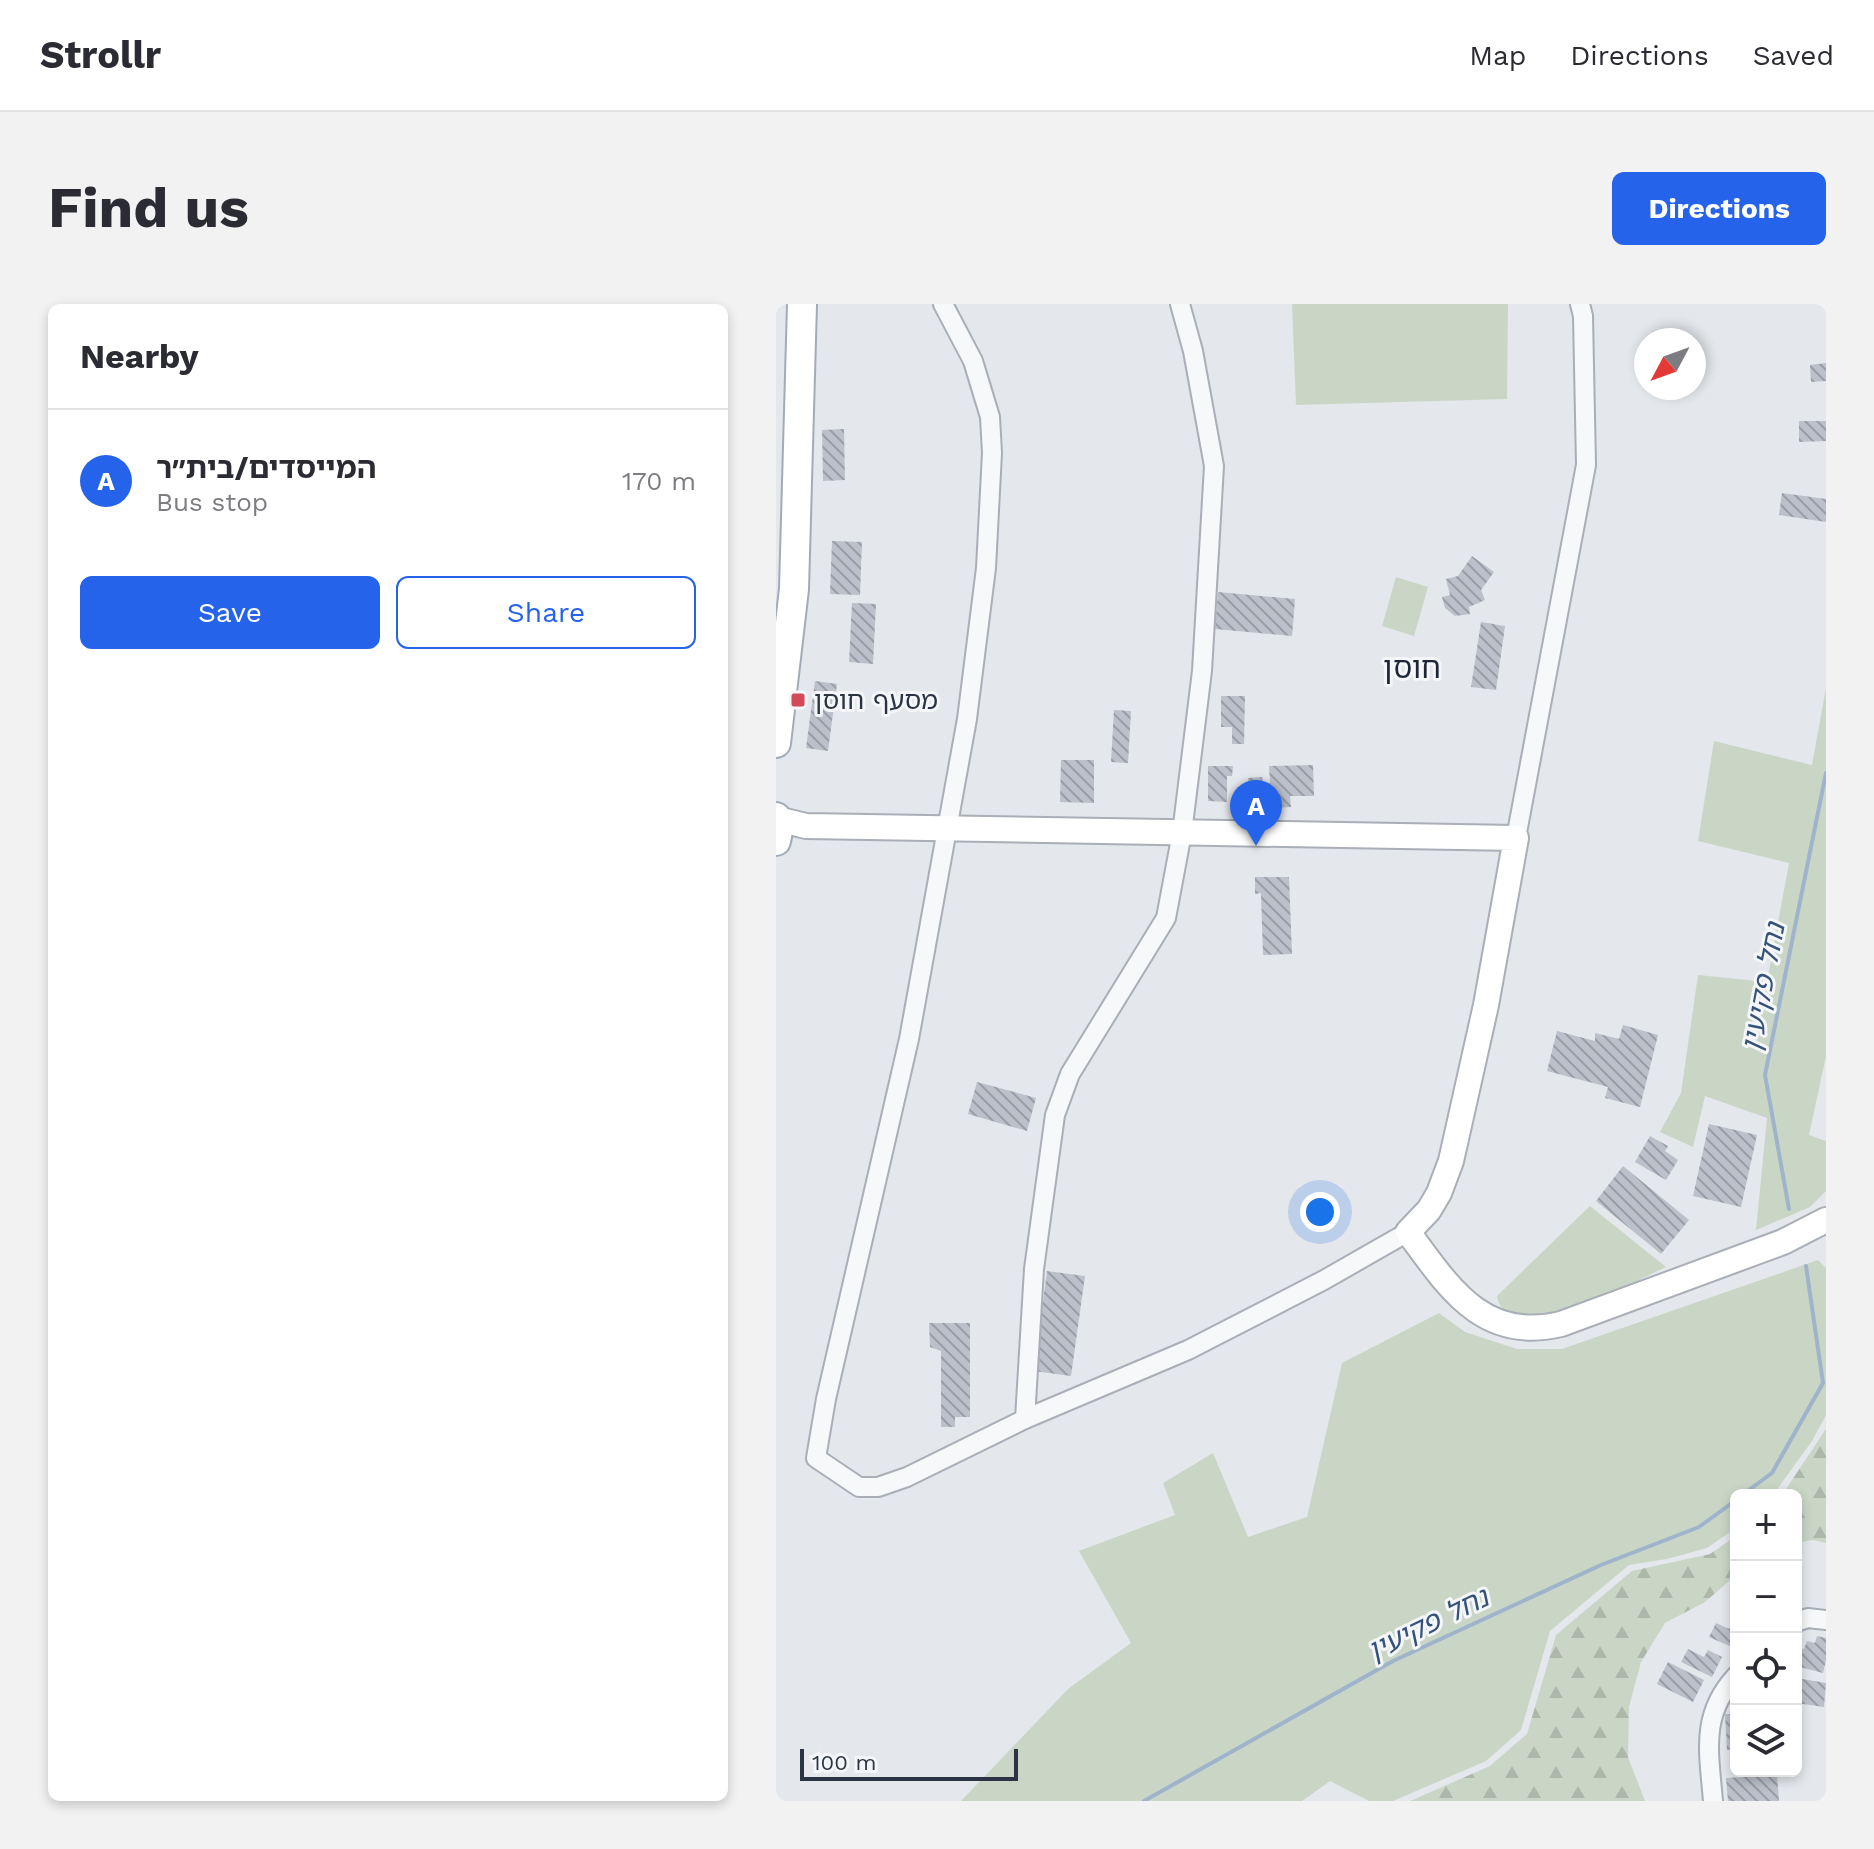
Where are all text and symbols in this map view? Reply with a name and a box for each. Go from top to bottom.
text: Strollr [40,33,161,77]
text: Map [1469,39,1526,72]
text: Directions [1570,39,1709,72]
text: Saved [1753,39,1834,72]
button: Directions [1612,172,1826,245]
text: Find us [48,175,249,241]
north arrow [1634,328,1706,400]
text: Nearby [80,336,199,376]
text: המייסדים/בית״ר [156,450,376,485]
text: A [97,466,115,496]
text: 170 m [622,466,696,496]
text: Bus stop [156,487,268,517]
button: Save [80,576,380,649]
button: Share [396,576,696,649]
district label: חוסן [1383,650,1441,685]
place label: מסעף חוסן [814,685,938,715]
marker: מסעף חוסן [789,691,807,709]
pin: A [1230,780,1282,846]
water label: נחל פקיעין [1734,918,1792,1054]
your location [1300,1192,1340,1232]
map controls [1730,1489,1802,1777]
button: + [1730,1489,1802,1561]
button: − [1730,1561,1802,1633]
water label: נחל פקיעין [1362,1580,1496,1667]
button: locate [1730,1633,1802,1705]
button: layers [1730,1705,1802,1777]
scale bar [800,1745,1018,1781]
text: 100 m [812,1750,876,1775]

